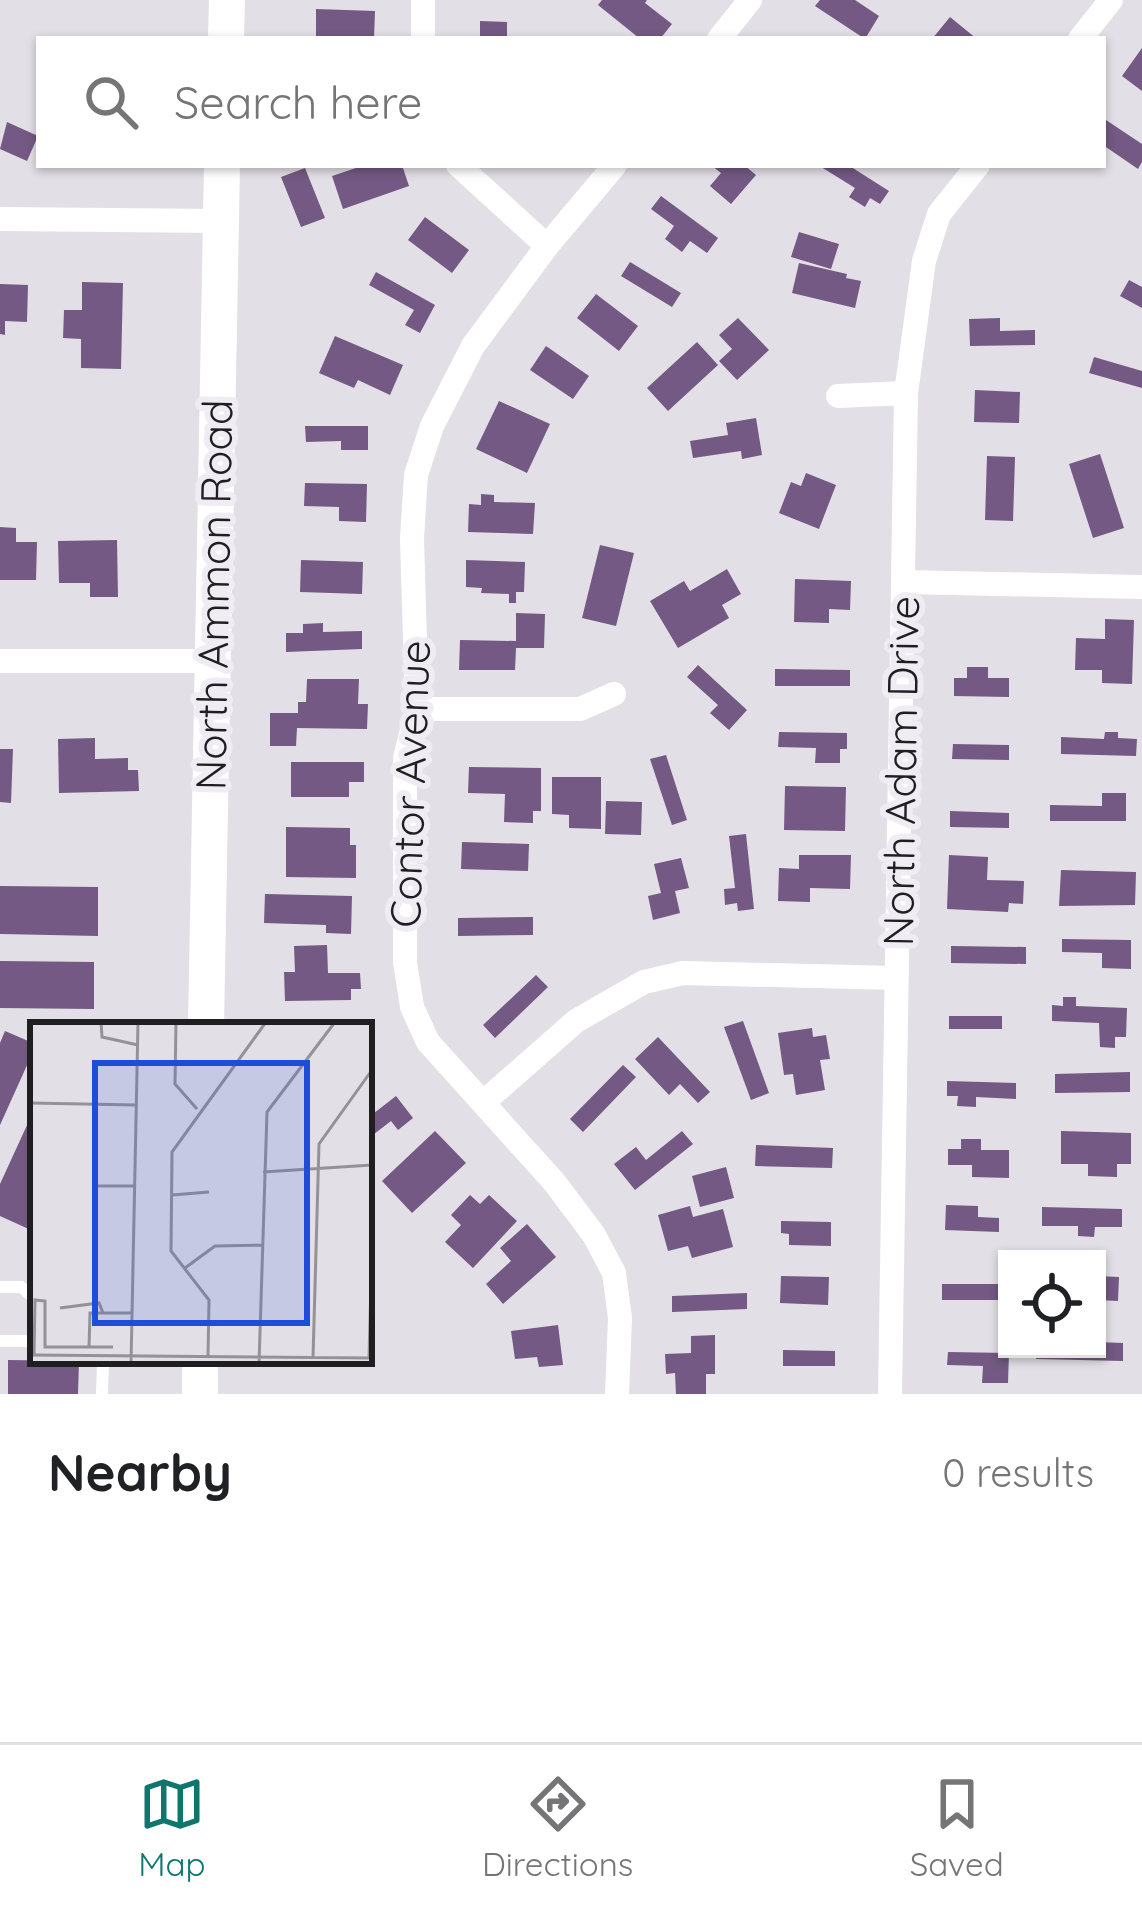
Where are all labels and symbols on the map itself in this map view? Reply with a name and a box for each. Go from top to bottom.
street label: North Ammon Road [184,399,243,791]
street label: North Adam Drive [871,595,930,947]
street label: Contor Avenue [378,639,441,929]
inset map [30,1022,372,1364]

